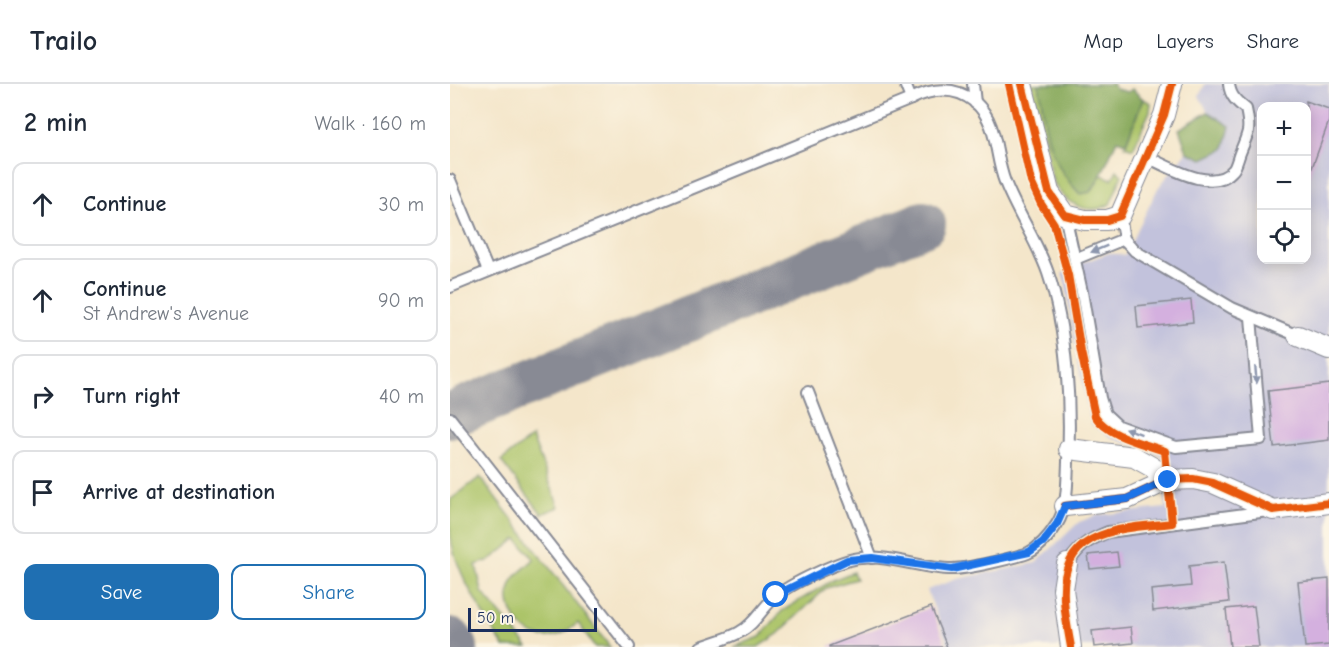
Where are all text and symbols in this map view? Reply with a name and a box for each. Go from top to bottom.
text: Trailo [30,25,97,57]
text: Map [1084,29,1123,53]
text: Layers [1156,29,1214,53]
text: Share [1247,29,1299,53]
map controls [1257,102,1311,264]
button: + [1257,102,1311,156]
text: 2 min [24,108,87,138]
text: Walk · 160 m [315,112,426,135]
button: − [1257,156,1311,210]
icon: ahead [26,188,59,221]
text: Continue [83,191,166,217]
text: 30 m [378,193,424,216]
button: locate [1257,210,1311,264]
one-way arrow [1090,245,1108,254]
text: Continue [83,276,166,302]
icon: ahead [26,284,59,317]
text: 90 m [378,289,424,312]
text: St Andrew's Avenue [83,302,249,325]
one-way arrow [1251,366,1261,385]
icon: right [26,380,59,413]
text: Turn right [83,383,180,409]
text: 40 m [379,385,424,408]
one-way arrow [1124,426,1142,436]
route end [1154,466,1180,492]
icon: arrive [26,476,59,509]
text: Arrive at destination [83,479,275,505]
button: Save [24,564,219,620]
button: Share [231,564,426,620]
route start [762,581,788,607]
scale bar [468,605,597,632]
text: 50 m [477,609,514,627]

